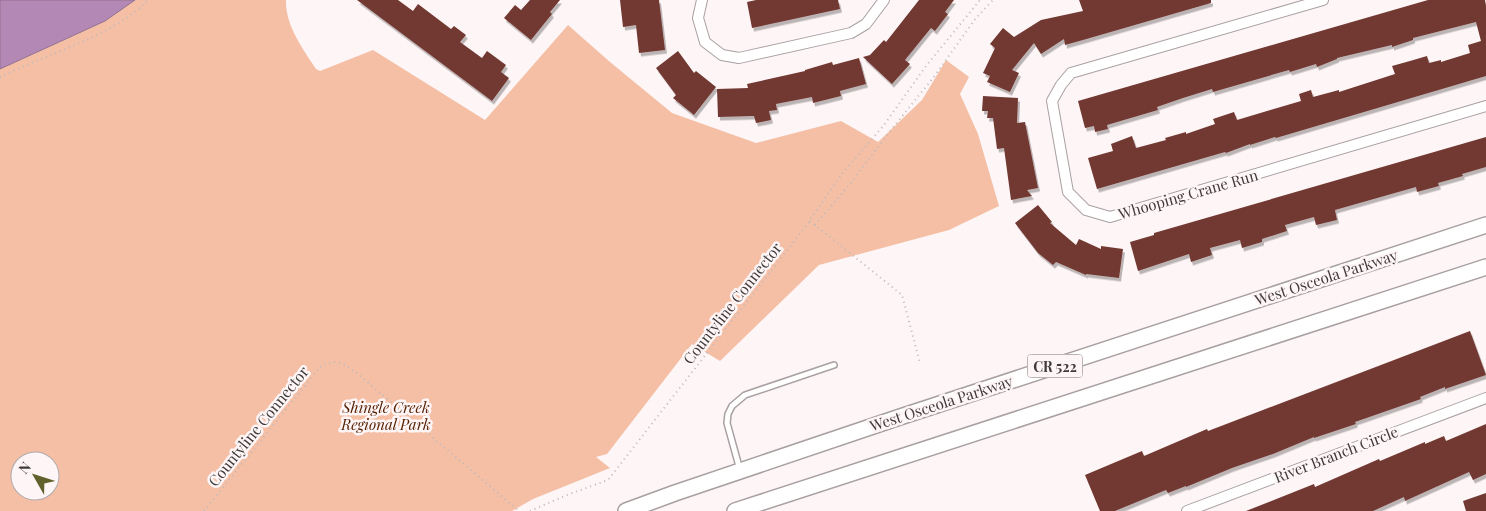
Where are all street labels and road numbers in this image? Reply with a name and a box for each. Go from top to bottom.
street label: Whooping Crane Run [1115,164,1260,224]
street label: Countyline Connector [678,238,786,368]
street label: West Osceola Parkway [1251,244,1400,310]
road number: CR 522 [1028,354,1082,378]
street label: Countyline Connector [203,361,313,490]
street label: West Osceola Parkway [866,370,1015,436]
street label: River Branch Circle [1271,421,1401,487]

